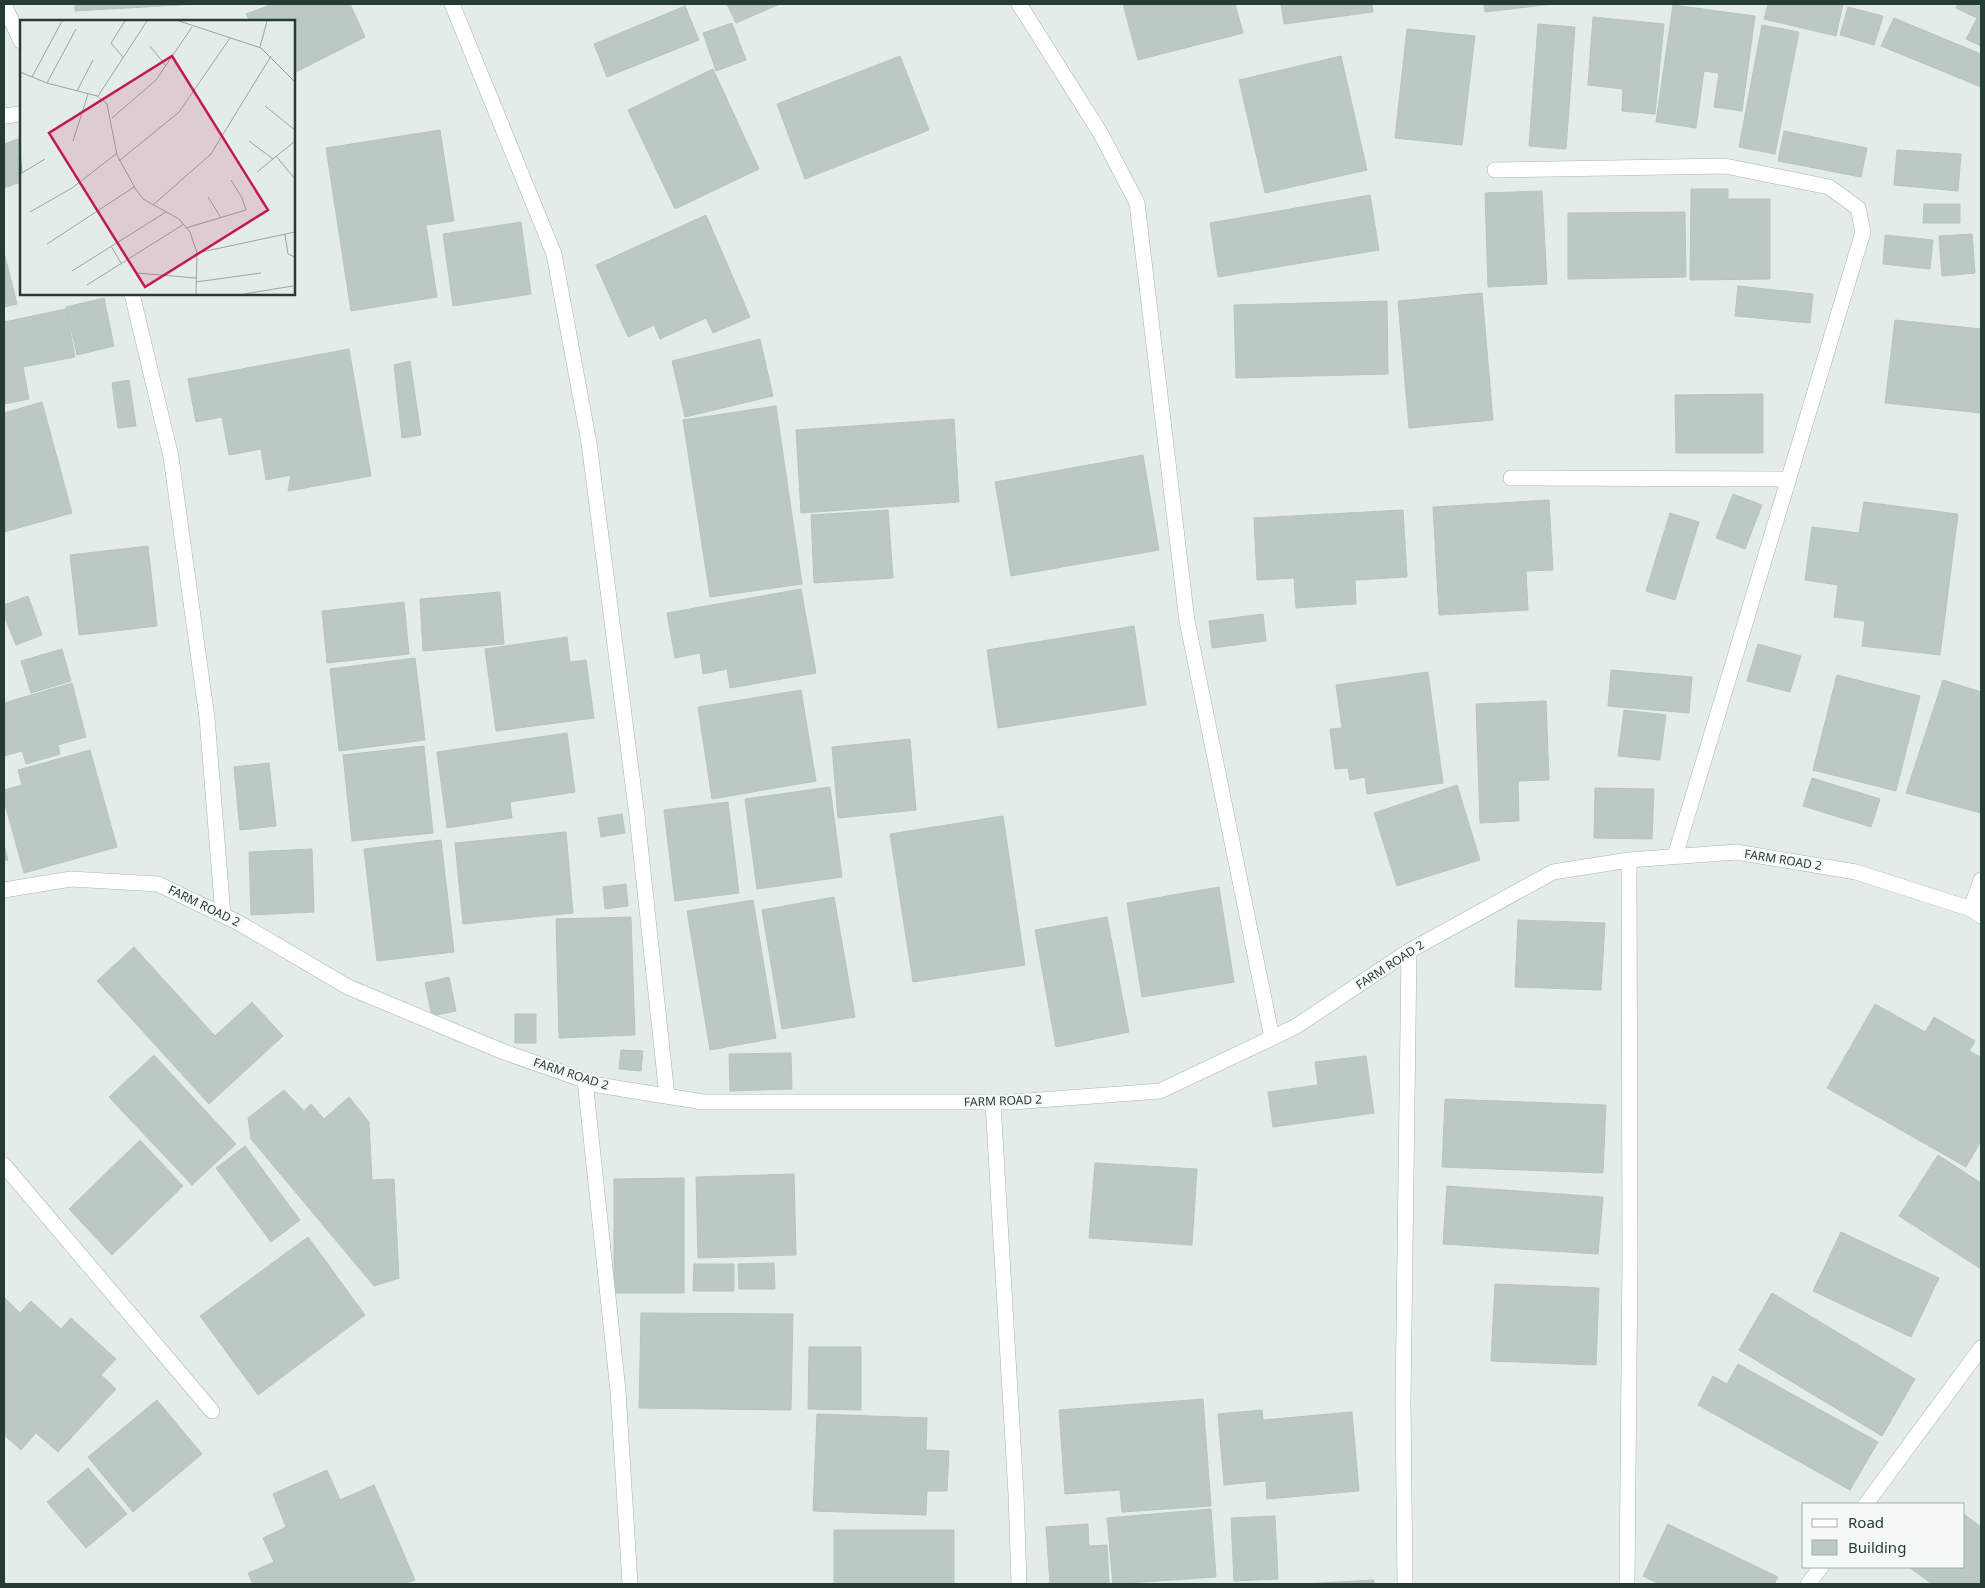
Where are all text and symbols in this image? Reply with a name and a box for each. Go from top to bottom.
inset map [20,20,295,295]
street label: FARM ROAD 2 [1743,845,1823,874]
street label: FARM ROAD 2 [165,881,243,930]
street label: FARM ROAD 2 [1352,936,1427,993]
street label: FARM ROAD 2 [531,1053,611,1094]
street label: FARM ROAD 2 [964,1091,1042,1110]
legend [1802,1503,1965,1568]
text: Road [1848,1512,1884,1532]
text: Building [1848,1537,1906,1557]

